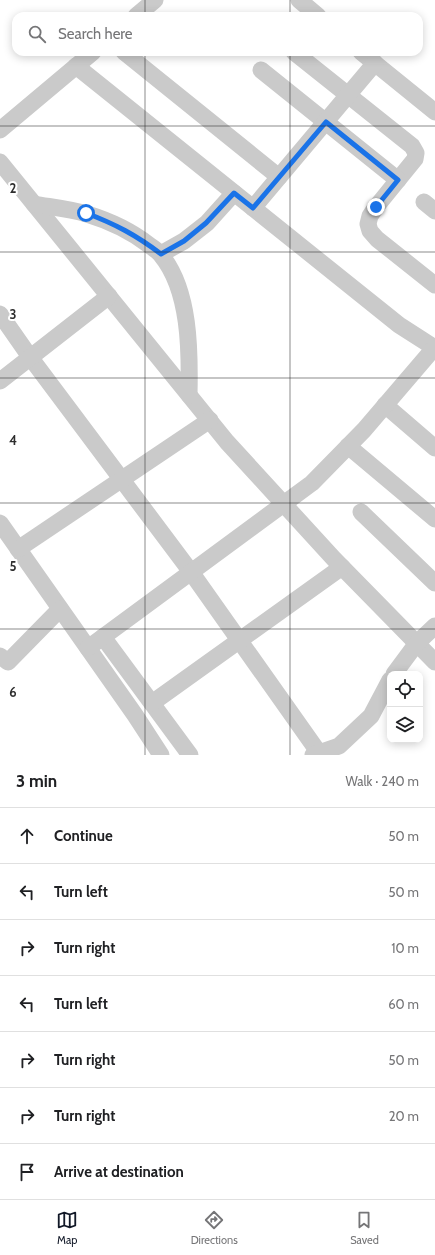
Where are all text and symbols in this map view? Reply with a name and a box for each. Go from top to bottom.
search box [12,12,423,56]
icon: search [26,23,48,45]
text: Search here [58,25,133,43]
text: 2 [10,180,17,196]
route end [367,198,385,216]
route start [77,204,95,222]
text: 3 [9,306,17,322]
text: 4 [9,432,17,448]
text: 5 [10,558,17,574]
map controls [387,671,423,743]
button: locate [387,671,423,707]
text: 6 [9,684,17,700]
button: layers [387,707,423,743]
text: 3 min [16,771,57,791]
text: Walk · 240 m [345,773,419,789]
icon: ahead [16,825,38,847]
text: Continue [54,827,113,845]
text: 50 m [389,828,419,844]
icon: left [16,881,38,903]
text: Turn left [54,883,108,901]
text: 50 m [389,884,419,900]
icon: right [16,937,38,959]
text: Turn right [54,939,115,957]
text: 10 m [391,940,419,956]
icon: left [16,993,38,1015]
text: Turn left [54,995,108,1013]
text: 60 m [388,996,419,1012]
icon: right [16,1049,38,1071]
text: Turn right [54,1051,115,1069]
text: 50 m [389,1052,419,1068]
icon: right [16,1105,38,1127]
text: Turn right [54,1107,115,1125]
text: 20 m [389,1108,419,1124]
icon: arrive [16,1161,38,1183]
text: Arrive at destination [54,1163,184,1181]
tab: Map [56,1209,78,1247]
tab: Directions [191,1209,238,1247]
tab: Saved [350,1209,379,1247]

